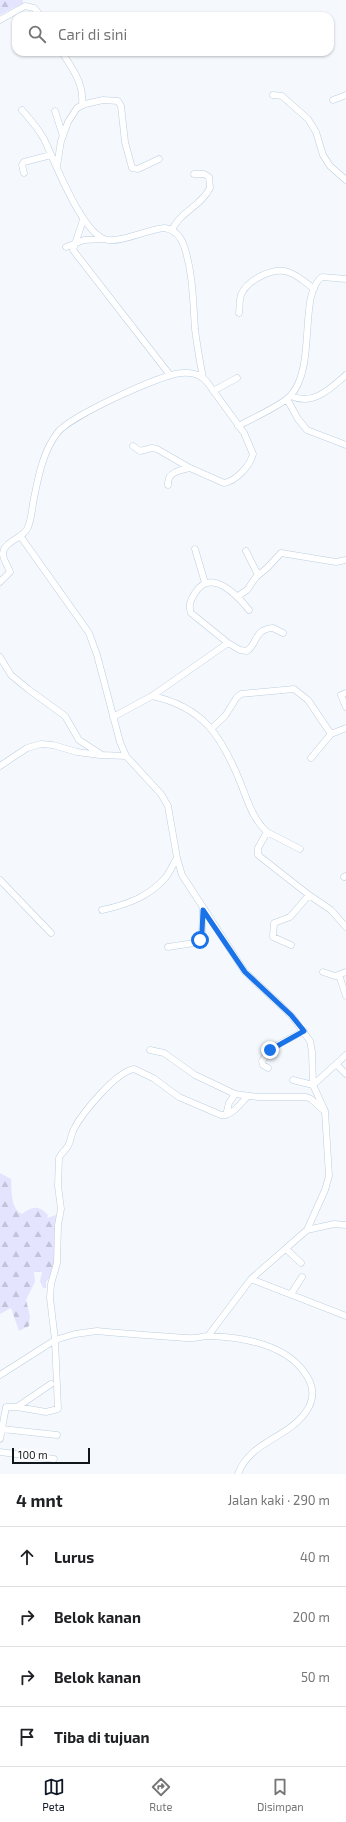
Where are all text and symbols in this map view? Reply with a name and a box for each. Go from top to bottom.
search box [12,12,334,56]
icon: search [26,23,48,45]
text: Cari di sini [58,25,127,43]
route start [191,931,209,949]
route end [261,1041,279,1059]
scale bar [12,1446,90,1465]
text: 100 m [18,1448,48,1461]
text: 4 mnt [16,1490,63,1510]
text: Jalan kaki · 290 m [228,1492,330,1508]
icon: ahead [16,1546,38,1568]
text: Lurus [54,1548,94,1566]
text: 40 m [300,1549,330,1565]
icon: right [16,1606,38,1628]
text: Belok kanan [54,1608,141,1626]
text: 200 m [293,1609,330,1625]
icon: right [16,1666,38,1688]
text: Belok kanan [54,1668,141,1686]
text: 50 m [301,1669,330,1685]
icon: arrive [16,1726,38,1748]
text: Tiba di tujuan [54,1728,150,1746]
tab: Peta [42,1776,65,1813]
tab: Rute [149,1776,172,1813]
tab: Disimpan [257,1776,304,1813]

